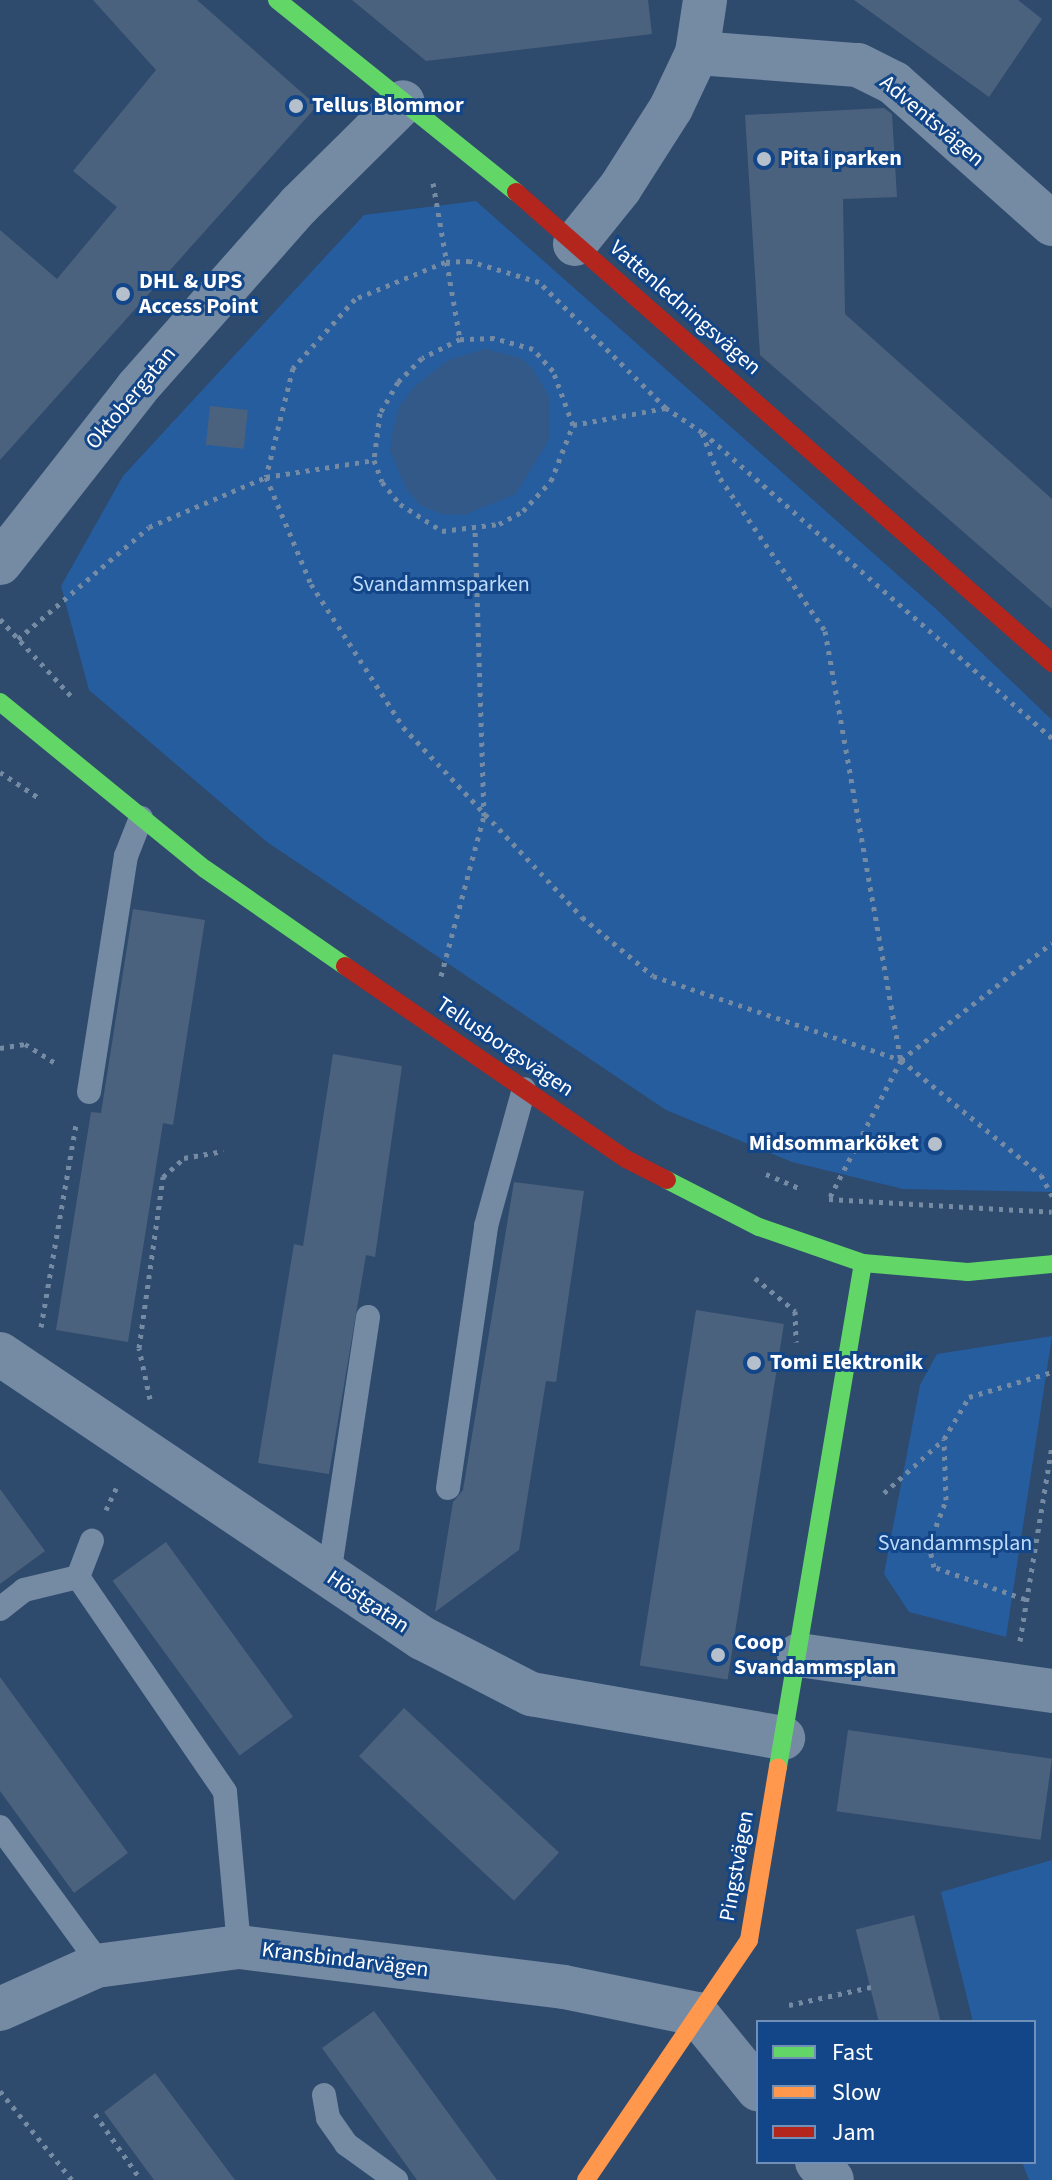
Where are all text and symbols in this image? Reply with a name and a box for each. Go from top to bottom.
street label: Adventsvägen [874,70,990,172]
place label: Tellus Blommor [312,93,464,119]
marker: Tellus Blommor [287,97,305,115]
place label: Pita i parken [780,146,902,172]
marker: Pita i parken [755,150,773,168]
street label: Vattenledningsvägen [604,235,766,381]
place label: DHL & UPS Access Point [139,268,258,320]
marker: DHL & UPS Access Point [114,285,132,303]
street label: Oktobergatan [80,341,182,455]
park label: Svandammsparken [352,572,530,598]
street label: Tellusborgsvägen [431,991,579,1103]
place label: Midsommarköket [749,1131,919,1157]
marker: Midsommarköket [926,1135,944,1153]
place label: Tomi Elektronik [770,1350,923,1376]
marker: Tomi Elektronik [745,1354,763,1372]
park label: Svandammsplan [878,1531,1032,1557]
street label: Höstgatan [322,1565,414,1639]
place label: Coop Svandammsplan [734,1629,896,1680]
marker: Coop Svandammsplan [709,1646,727,1664]
street label: Pingstvägen [714,1809,760,1923]
street label: Kransbindarvägen [260,1937,430,1983]
legend [756,2020,1036,2164]
text: Fast [832,2035,873,2070]
text: Slow [832,2075,881,2110]
text: Jam [832,2115,876,2150]

